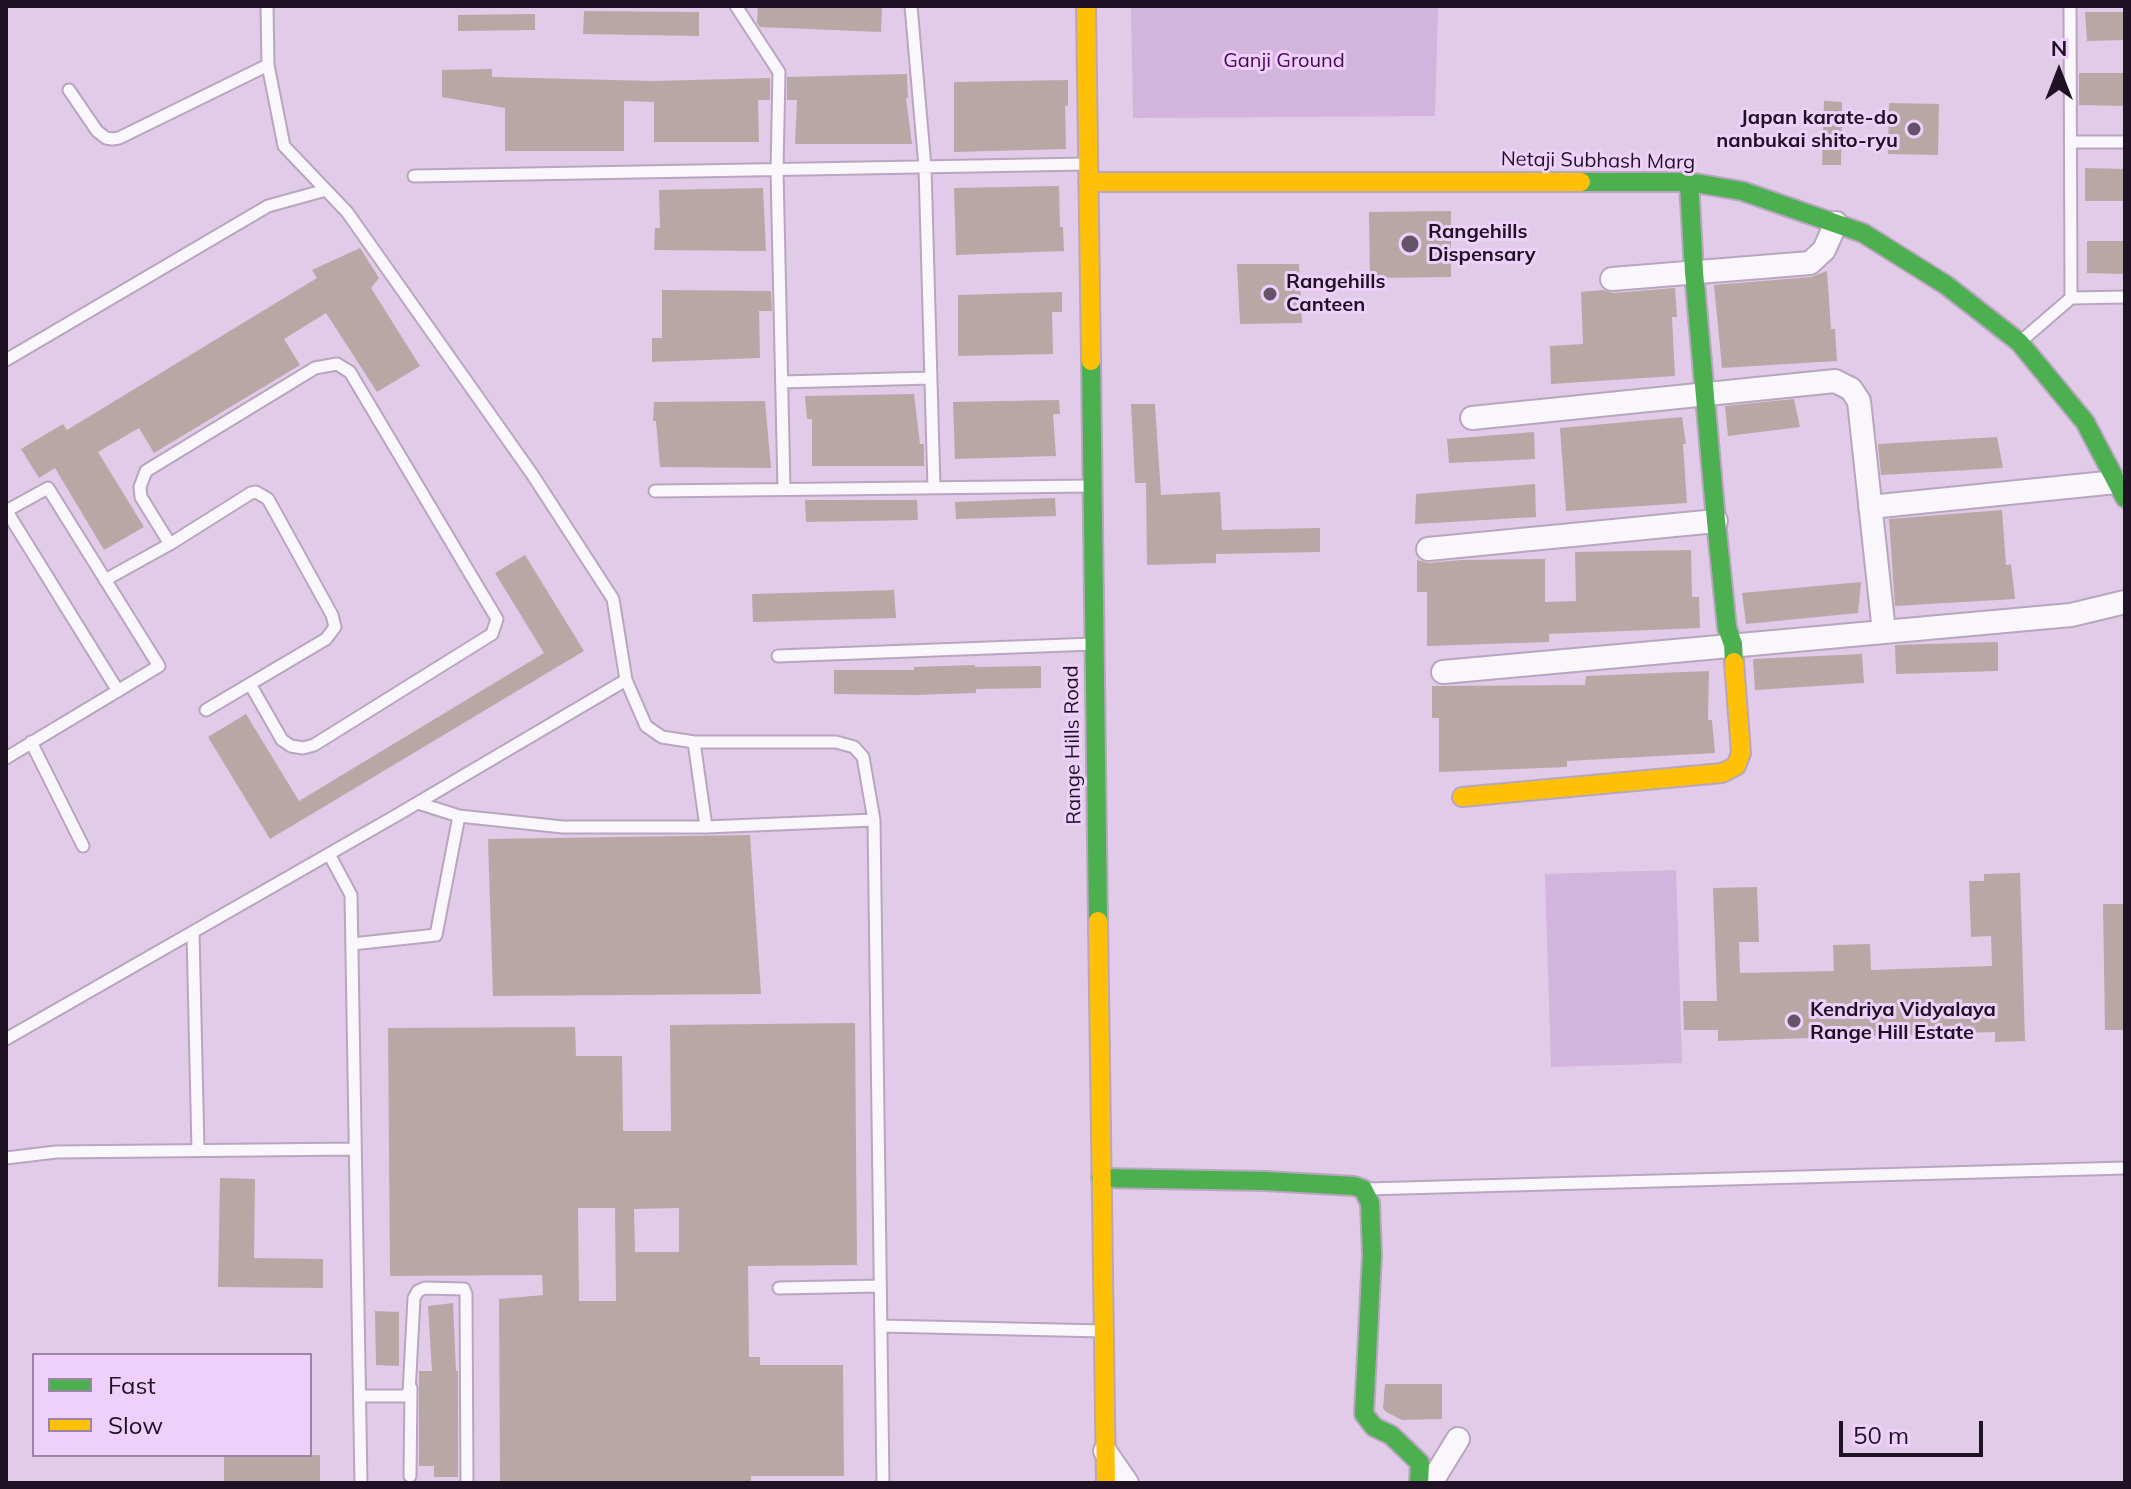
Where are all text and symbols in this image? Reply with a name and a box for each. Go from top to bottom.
north arrow [2019,32,2099,112]
text: N [2051,34,2067,62]
park label: Ganji Ground [1223,49,1345,73]
place label: Japan karate-do nanbukai shito-ryu [1716,106,1898,153]
marker: Japan karate-do nanbukai shito-ryu [1905,120,1923,138]
street label: Netaji Subhash Marg [1501,147,1695,175]
place label: Rangehills Dispensary [1428,220,1536,267]
marker: Rangehills Dispensary [1399,233,1421,255]
place label: Rangehills Canteen [1286,270,1386,317]
marker: Rangehills Canteen [1261,285,1279,303]
street label: Range Hills Road [1060,665,1086,825]
place label: Kendriya Vidyalaya Range Hill Estate [1810,998,1996,1045]
marker: Kendriya Vidyalaya Range Hill Estate [1785,1012,1803,1030]
legend [32,1353,312,1457]
text: Fast [108,1370,156,1400]
scale bar [1843,1405,1987,1455]
text: Slow [108,1410,163,1440]
text: 50 m [1853,1420,1909,1450]

